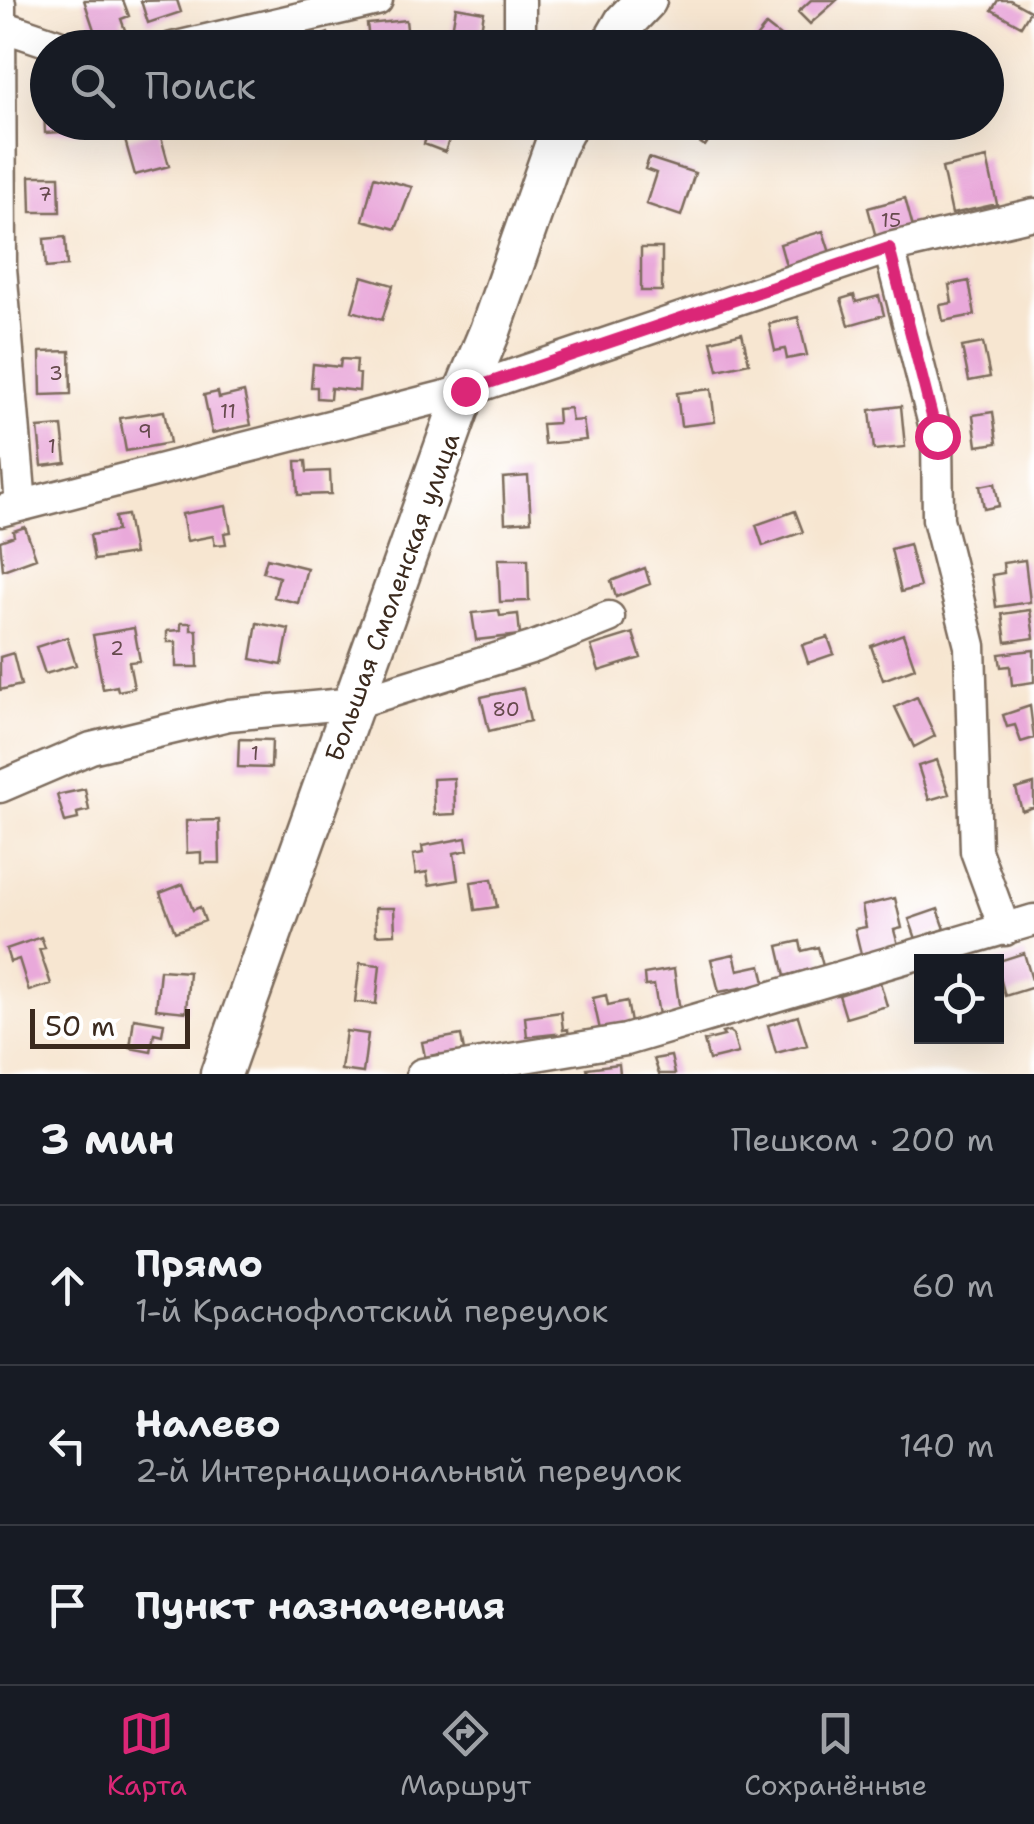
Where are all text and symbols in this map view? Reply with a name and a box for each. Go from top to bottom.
search box [30,30,1004,140]
icon: search [65,58,120,113]
text: Поиск [145,60,256,111]
house number: 7 [38,181,52,207]
house number: 15 [881,207,901,233]
house number: 3 [49,360,63,386]
route end [443,369,489,415]
house number: 11 [220,398,236,424]
route start [915,414,961,460]
house number: 9 [138,418,152,444]
street label: Большая Смоленская улица [317,427,468,766]
house number: 1 [48,433,56,459]
house number: 2 [110,635,124,661]
house number: 80 [492,696,520,722]
house number: 1 [251,740,259,766]
map controls [914,954,1004,1044]
button: locate [914,954,1004,1044]
scale bar [30,1004,190,1048]
text: 50 m [45,1007,115,1045]
text: 3 мин [40,1111,175,1167]
text: Пешком · 200 m [731,1118,994,1161]
text: Прямо [135,1238,263,1289]
icon: ahead [40,1258,95,1313]
text: 60 m [912,1264,994,1307]
text: 1-й Краснофлотский переулок [135,1289,608,1332]
text: Налево [135,1398,281,1449]
icon: left [40,1418,95,1473]
text: 140 m [899,1424,994,1467]
text: 2-й Интернациональный переулок [135,1449,682,1492]
icon: arrive [40,1578,95,1633]
text: Пункт назначения [135,1580,505,1631]
tab: Карта [107,1706,187,1804]
tab: Маршрут [400,1706,531,1804]
tab: Сохранённые [744,1706,927,1804]

